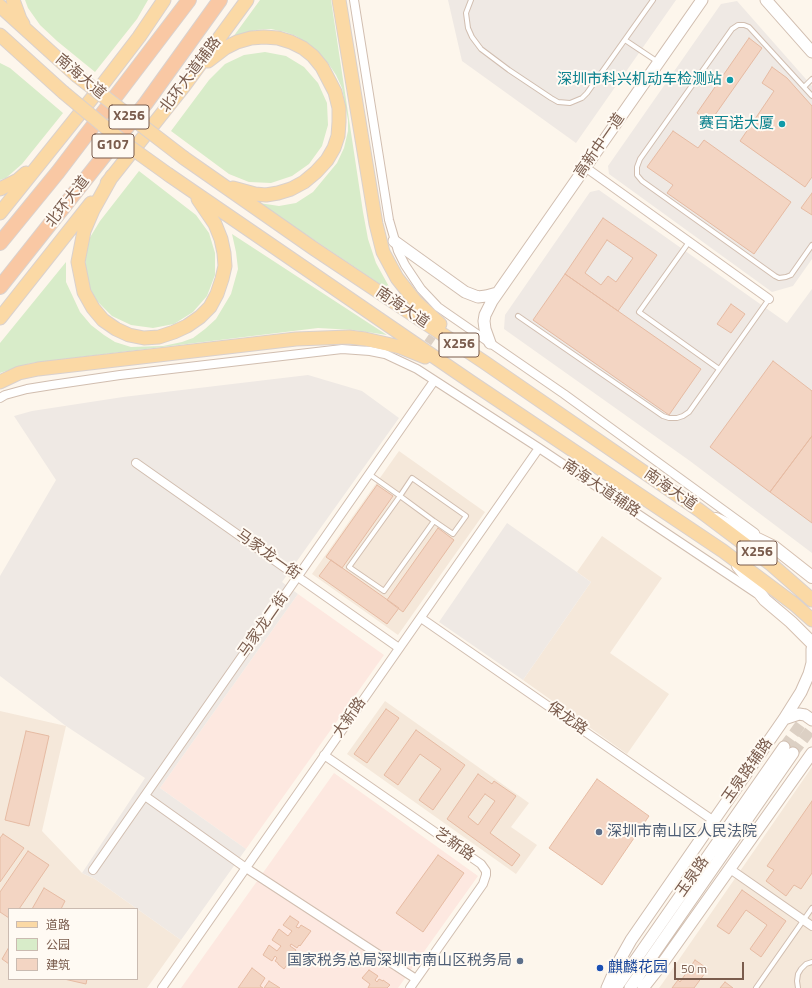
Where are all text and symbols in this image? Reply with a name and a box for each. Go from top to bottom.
street label: 北环大道辅路 [157,34,225,116]
street label: 南海大道 [51,51,109,103]
place label: 深圳市科兴机动车检测站 [557,71,722,89]
marker: 深圳市科兴机动车检测站 [725,75,735,85]
road number: X256 [109,105,149,129]
street label: 高新中一道 [571,110,629,182]
place label: 赛百诺大厦 [699,115,774,133]
marker: 赛百诺大厦 [777,119,787,129]
road number: G107 [92,134,134,158]
street label: 北环大道 [42,173,94,231]
street label: 南海大道 [372,284,432,332]
road number: X256 [439,333,479,357]
street label: 南海大道辅路 [559,456,643,522]
street label: 南海大道 [640,465,700,515]
street label: 马家龙一街 [232,526,304,584]
road number: X256 [737,541,777,565]
street label: 马家龙二街 [235,589,293,661]
street label: 大新路 [330,694,370,742]
street label: 保龙路 [543,699,591,739]
street label: 玉泉路辅路 [719,735,777,807]
place label: 深圳市南山区人民法院 [607,823,757,841]
street label: 艺新路 [430,825,478,865]
marker: 深圳市南山区人民法院 [594,827,604,837]
street label: 玉泉路 [673,853,713,901]
legend [8,908,138,980]
text: 道路 [46,915,70,934]
text: 公园 [46,935,70,954]
place label: 国家税务总局深圳市南山区税务局 [287,952,512,970]
scale bar [676,954,746,980]
text: 建筑 [46,955,70,974]
marker: 国家税务总局深圳市南山区税务局 [515,956,525,966]
place label: 麒麟花园 [608,959,668,977]
text: 50 m [681,959,707,978]
marker: 麒麟花园 [595,963,605,973]

